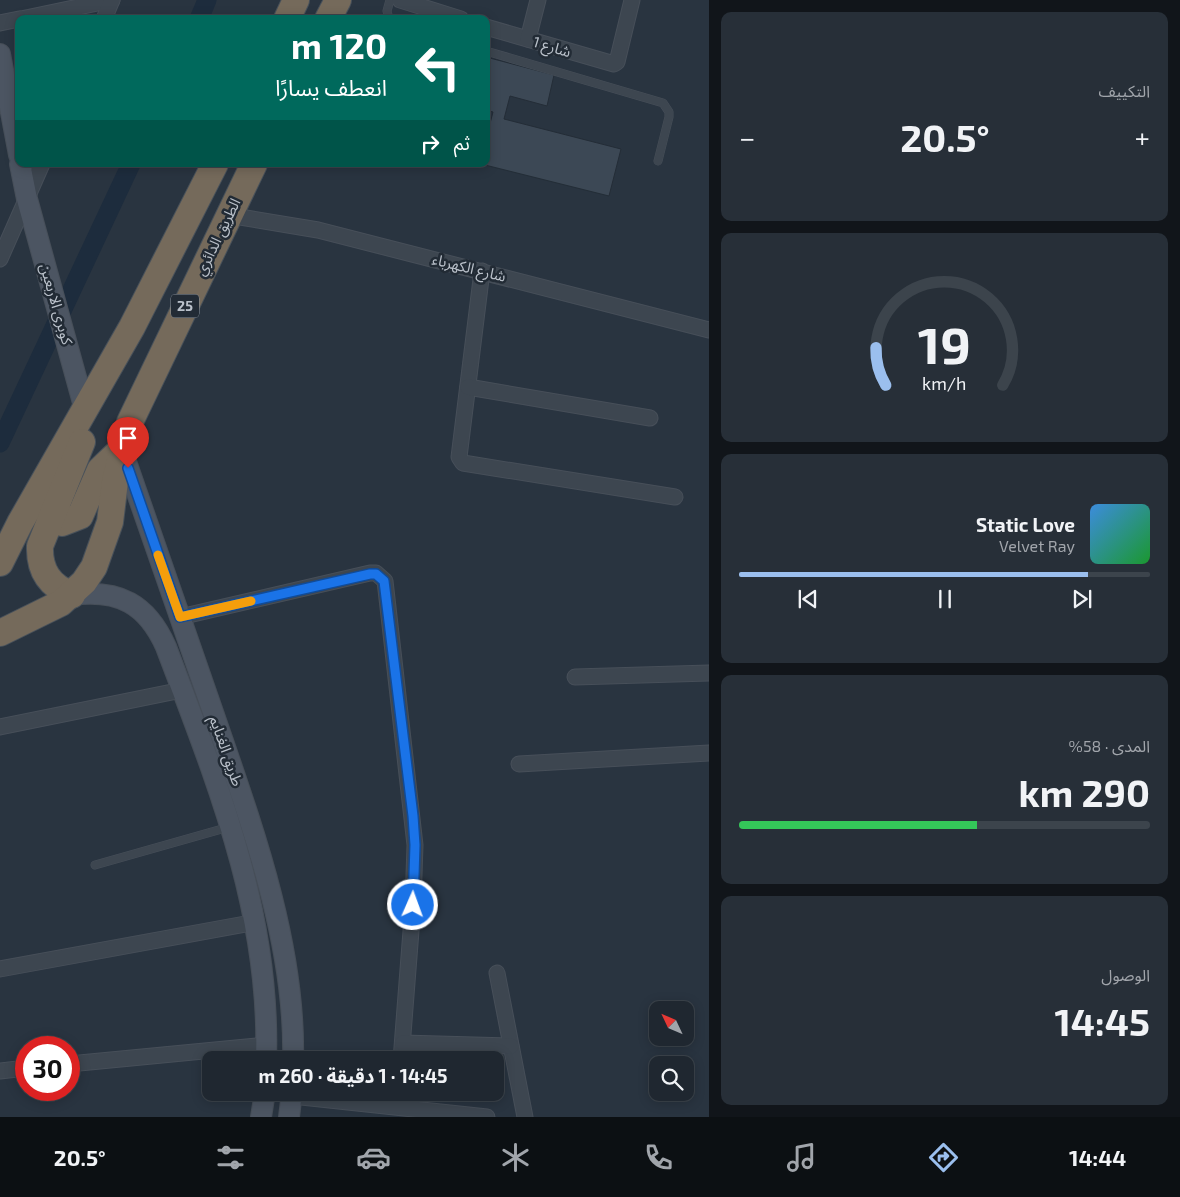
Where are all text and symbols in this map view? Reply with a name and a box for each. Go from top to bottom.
text: 120 m [291,24,387,66]
street label: شارع 1 [530,32,574,64]
icon: left [405,35,470,100]
text: انعطف يسارًا [275,74,387,100]
text: التكييف [1098,81,1150,100]
text: 20.5° [900,114,990,160]
text: − [739,120,755,154]
text: + [1135,120,1150,154]
icon: right [416,130,444,158]
text: ثم [454,131,470,154]
street label: الطريق الدائري [191,195,247,280]
street label: شارع الكهرباء [430,249,508,289]
street label: كوبرى الاربعين [36,261,77,348]
road number: 25 [171,294,199,318]
text: 19 [918,312,971,374]
text: km/h [922,372,967,394]
pin [107,417,149,468]
icon: arrive [114,424,142,452]
text: Static Love [976,513,1075,536]
text: Velvet Ray [999,536,1075,555]
icon: previous [794,585,822,613]
icon: pause [931,585,959,613]
icon: next [1068,585,1096,613]
street label: طريق الغنايم [204,713,247,789]
text: المدى · 58% [1069,736,1150,755]
text: 290 km [1019,769,1150,815]
position arrow [386,878,438,930]
text: الوصول [1101,965,1150,984]
text: 14:45 [1054,998,1150,1044]
north arrow [649,1001,694,1046]
map controls [649,1001,694,1101]
speed limit sign: 30 [15,1036,80,1101]
button: search [649,1056,694,1101]
text: 14:45 · 1 دقيقة · 260 m [259,1064,448,1087]
icon: filters [213,1140,248,1175]
icon: car [356,1140,391,1175]
icon: climate [498,1140,533,1175]
icon: phone [641,1140,676,1175]
icon: music [784,1140,819,1175]
icon: directions [926,1140,961,1175]
text: 20.5° [54,1144,106,1170]
text: 14:44 [1069,1144,1126,1170]

